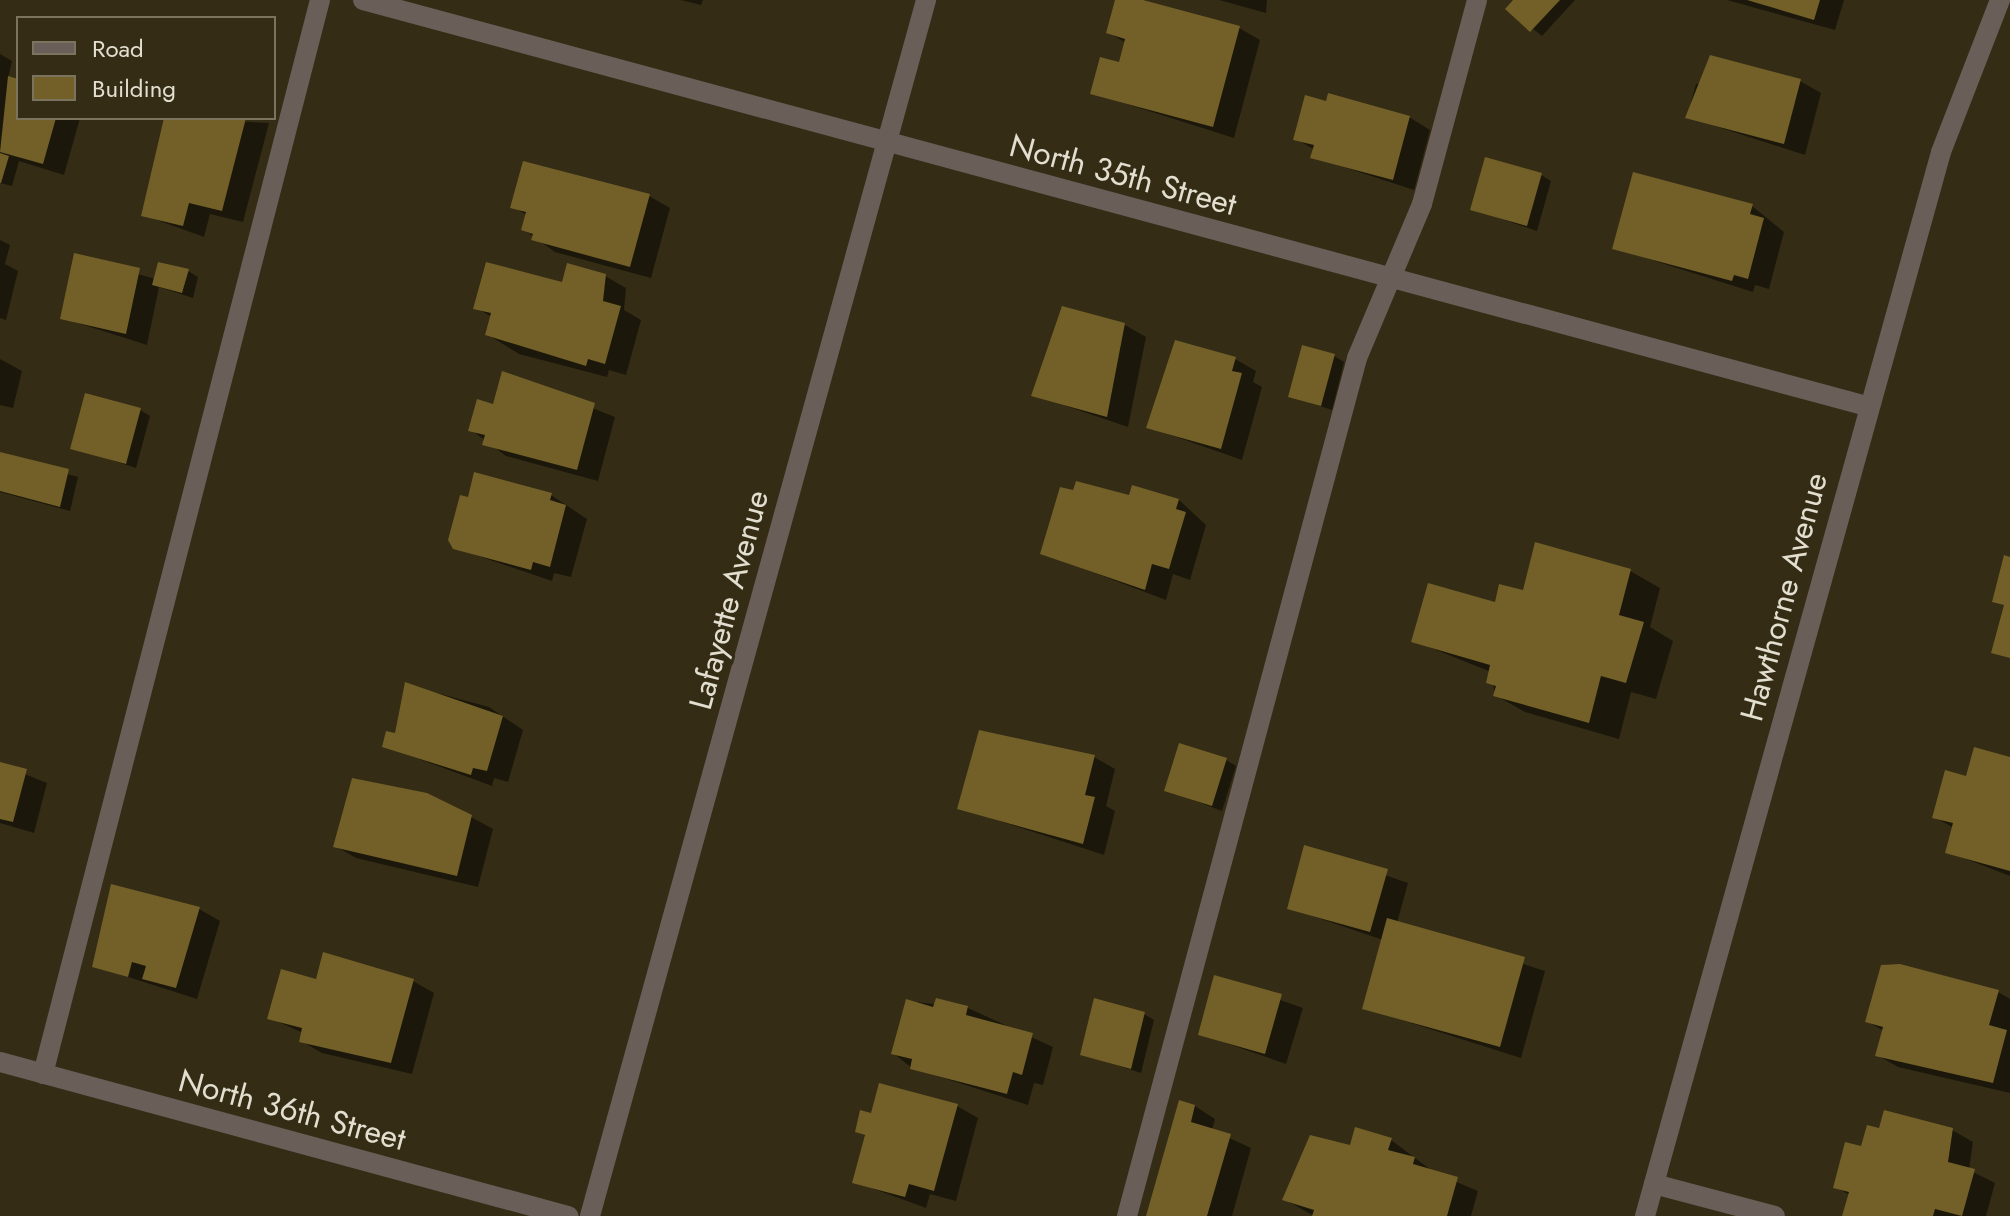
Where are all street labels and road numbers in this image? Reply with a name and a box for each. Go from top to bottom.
street label: North 35th Street [1005,126,1241,224]
street label: Hawthorne Avenue [1732,469,1836,725]
street label: Lafayette Avenue [681,486,777,714]
street label: North 36th Street [174,1061,410,1159]

